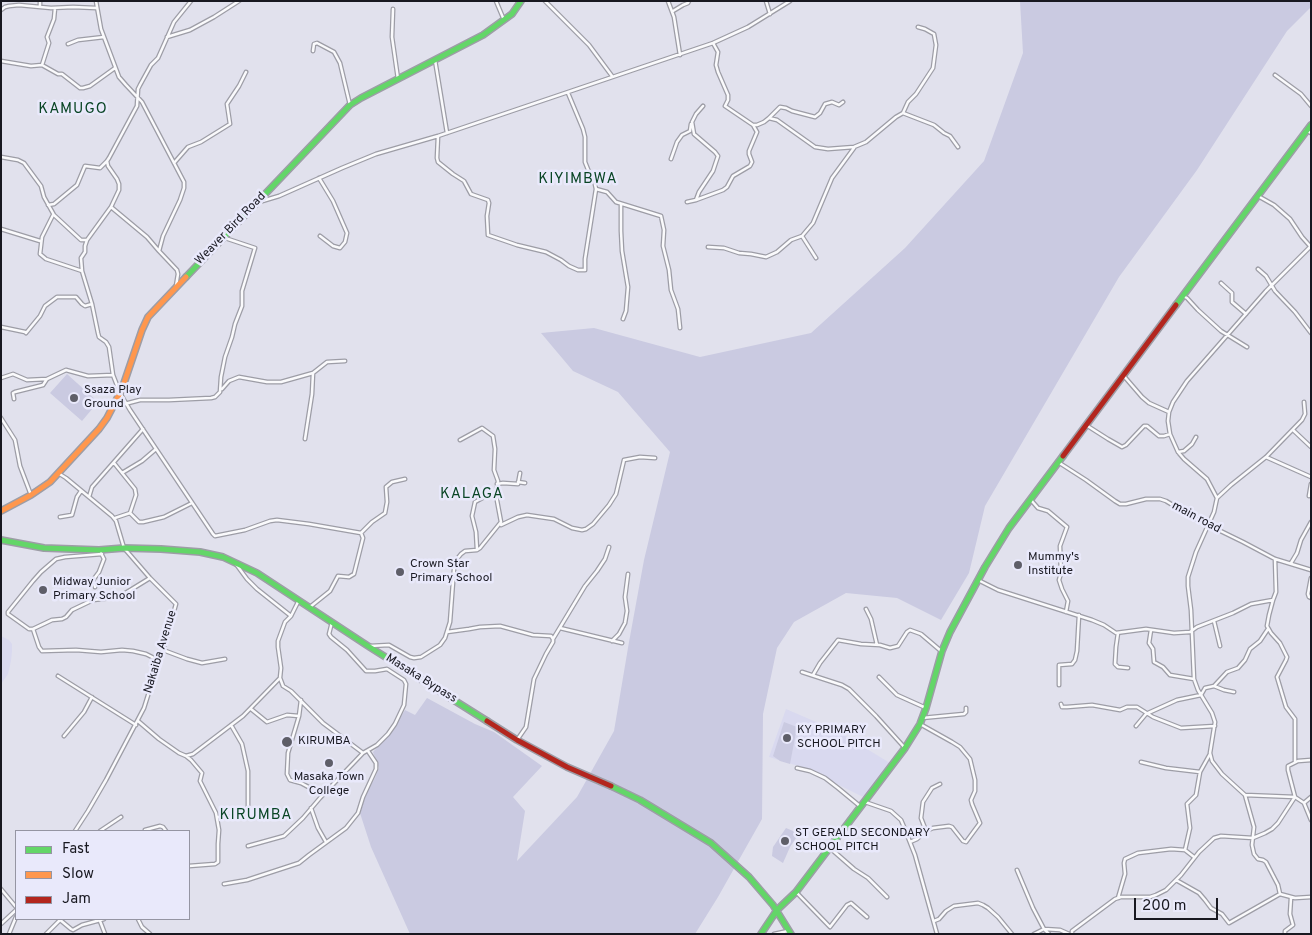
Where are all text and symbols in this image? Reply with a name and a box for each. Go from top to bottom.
district label: KAMUGO [38,101,108,119]
district label: KIYIMBWA [537,171,619,189]
street label: Weaver Bird Road [193,190,269,268]
place label: Ssaza Play Ground [84,384,142,412]
marker: Ssaza Play Ground [68,392,80,404]
district label: KALAGA [439,486,505,504]
street label: main road [1169,499,1223,537]
place label: Mummy's Institute [1028,551,1079,579]
place label: Crown Star Primary School [410,558,492,586]
marker: Mummy's Institute [1012,559,1024,571]
marker: Crown Star Primary School [394,566,406,578]
place label: Midway Junior Primary School [53,576,135,604]
marker: Midway Junior Primary School [37,584,49,596]
street label: Nakaiba Avenue [142,609,180,695]
street label: Masaka Bypass [383,651,459,707]
place label: KY PRIMARY SCHOOL PITCH [797,724,881,752]
marker: KY PRIMARY SCHOOL PITCH [781,732,793,744]
marker: KIRUMBA [280,735,294,749]
place label: KIRUMBA [298,735,351,749]
marker: Masaka Town College [323,757,335,769]
place label: Masaka Town College [294,771,364,799]
district label: KIRUMBA [219,807,293,825]
place label: ST GERALD SECONDARY SCHOOL PITCH [795,827,930,855]
legend [15,830,190,920]
marker: ST GERALD SECONDARY SCHOOL PITCH [779,835,791,847]
text: Fast [62,840,90,859]
text: Slow [62,865,94,884]
scale bar [1137,888,1221,920]
text: Jam [62,890,91,909]
text: 200 m [1142,897,1187,916]

